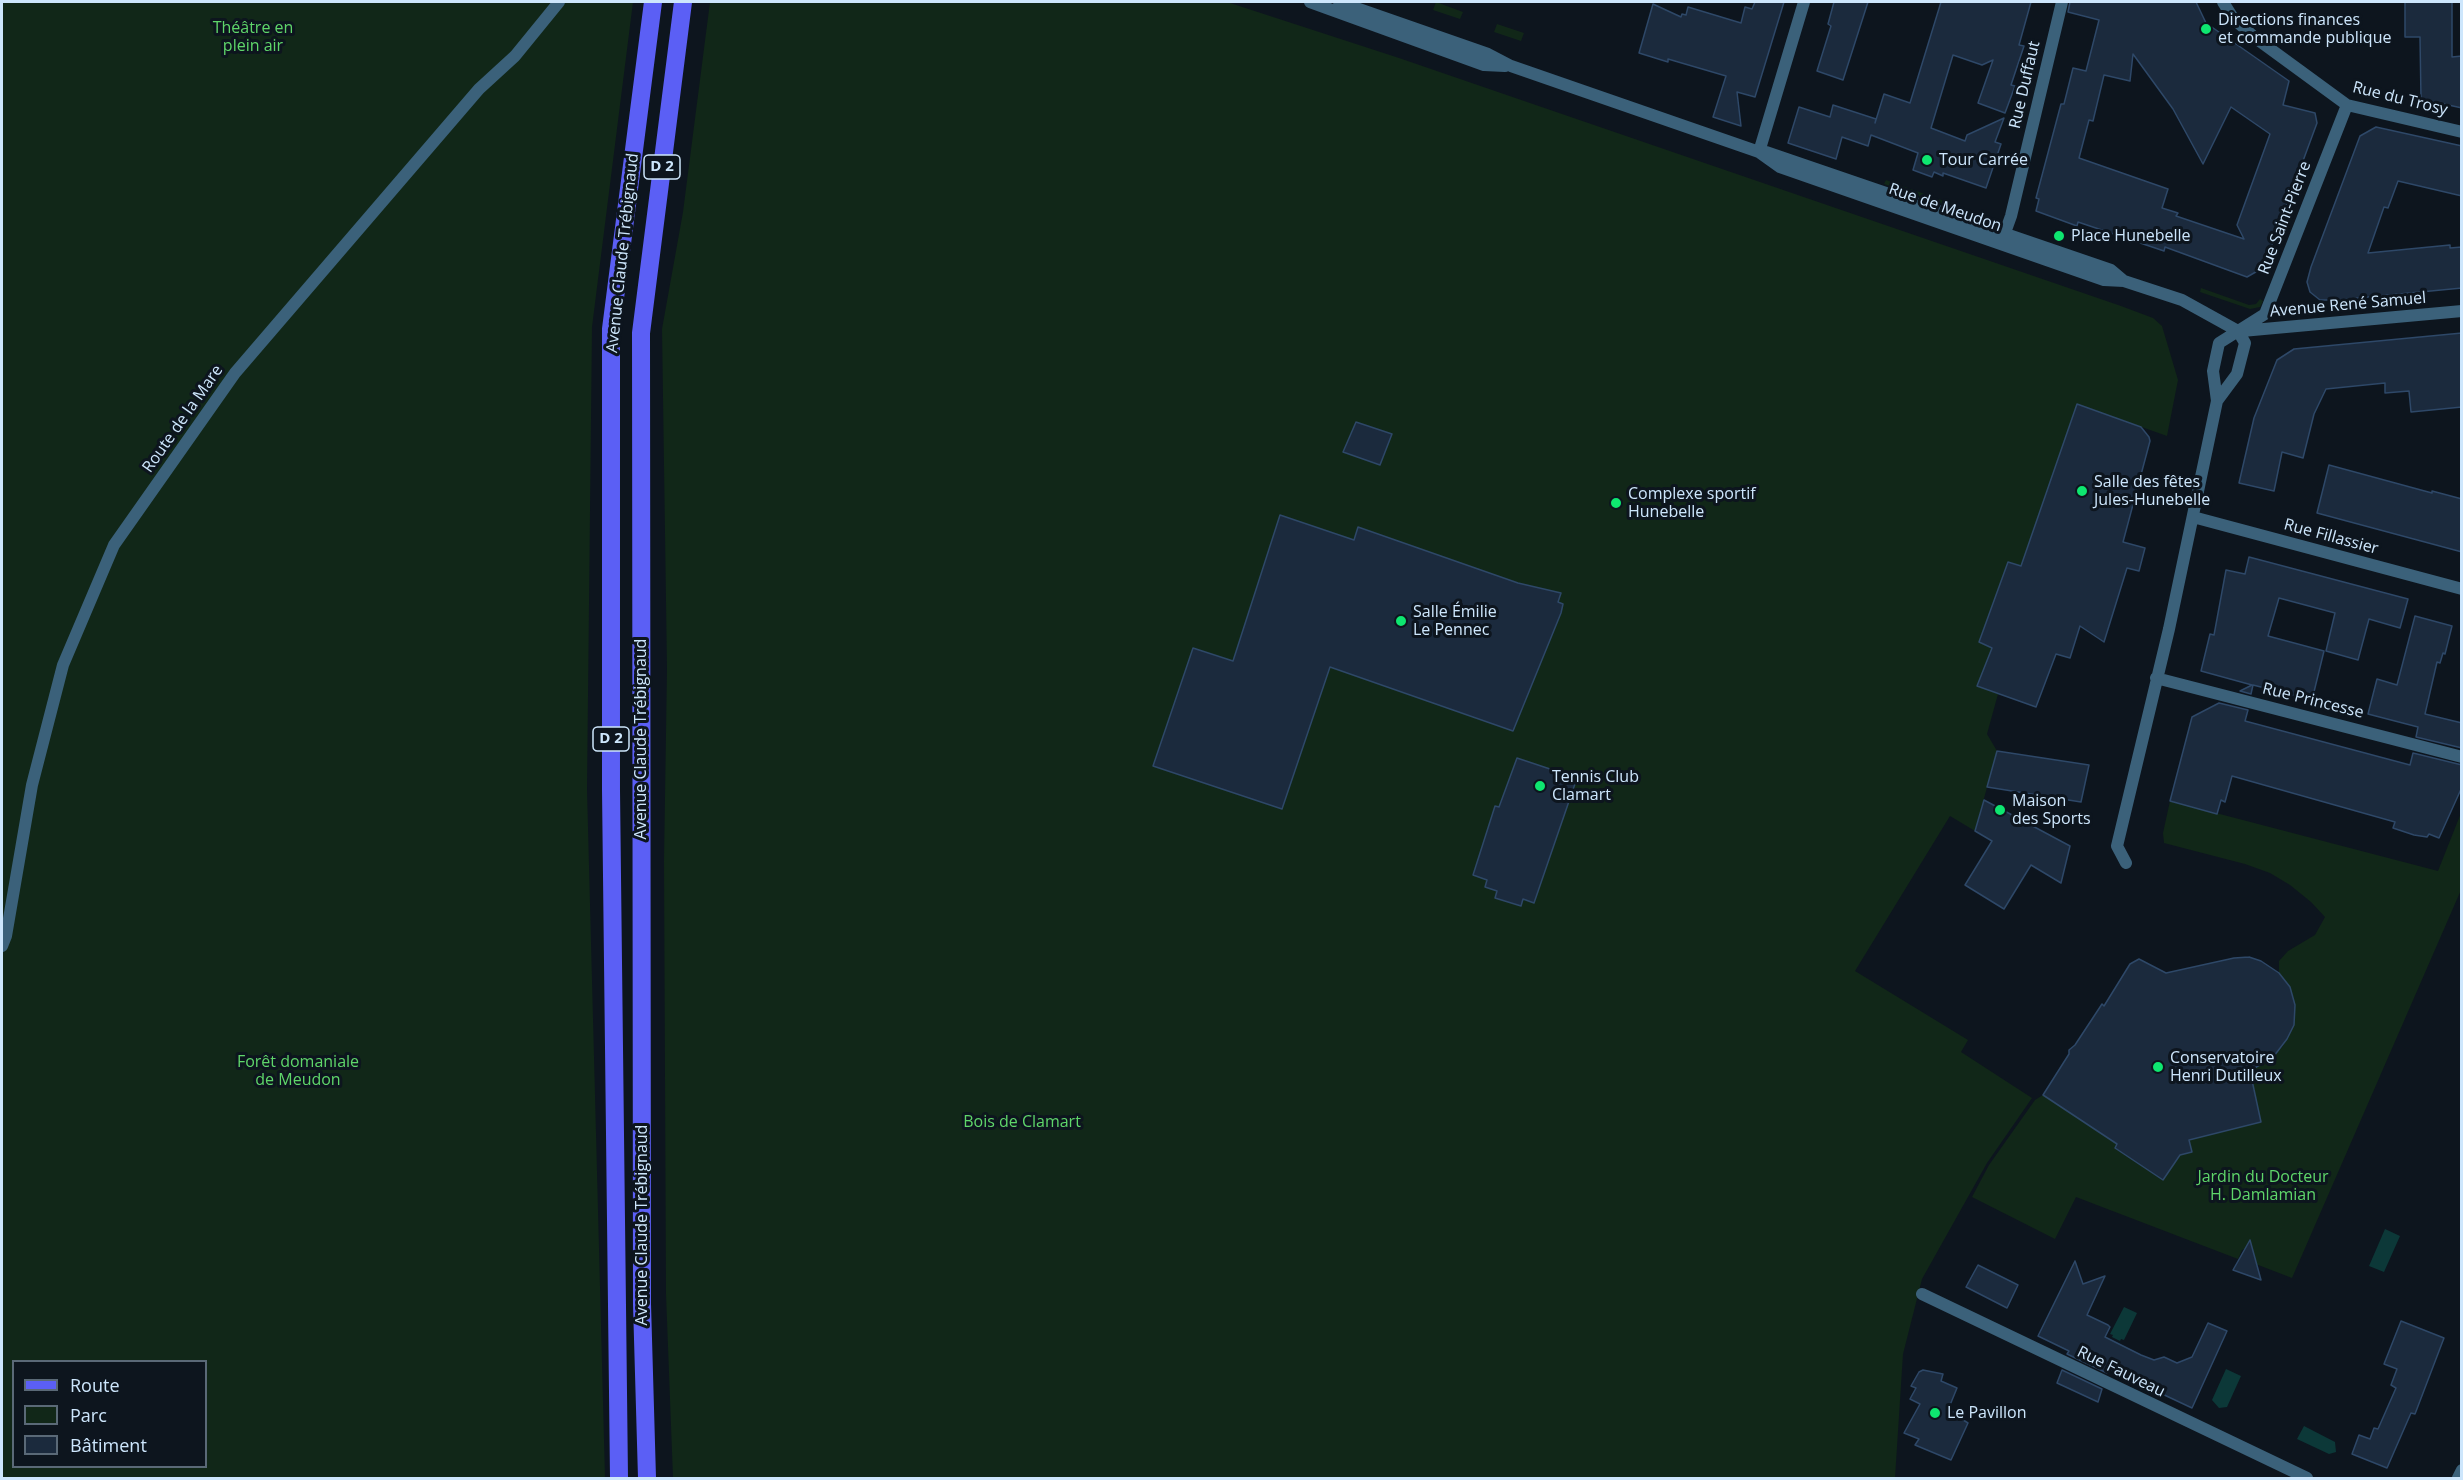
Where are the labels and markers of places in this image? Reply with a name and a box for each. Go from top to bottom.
place label: Directions finances et commande publique [2218,10,2391,48]
marker: Directions finances et commande publique [2199,22,2213,36]
place label: Tour Carrée [1939,150,2028,170]
marker: Tour Carrée [1920,153,1934,167]
place label: Place Hunebelle [2071,226,2191,246]
marker: Place Hunebelle [2052,229,2066,243]
place label: Salle des fêtes Jules-Hunebelle [2094,472,2210,510]
place label: Complexe sportif Hunebelle [1628,484,1756,522]
marker: Salle des fêtes Jules-Hunebelle [2075,484,2089,498]
marker: Complexe sportif Hunebelle [1609,496,1623,510]
place label: Salle Émilie Le Pennec [1413,602,1497,640]
marker: Salle Émilie Le Pennec [1394,614,1408,628]
place label: Tennis Club Clamart [1552,767,1639,805]
marker: Tennis Club Clamart [1533,779,1547,793]
place label: Maison des Sports [2012,791,2091,829]
marker: Maison des Sports [1993,803,2007,817]
place label: Conservatoire Henri Dutilleux [2170,1048,2282,1086]
marker: Conservatoire Henri Dutilleux [2151,1060,2165,1074]
place label: Le Pavillon [1947,1403,2027,1423]
marker: Le Pavillon [1928,1406,1942,1420]

